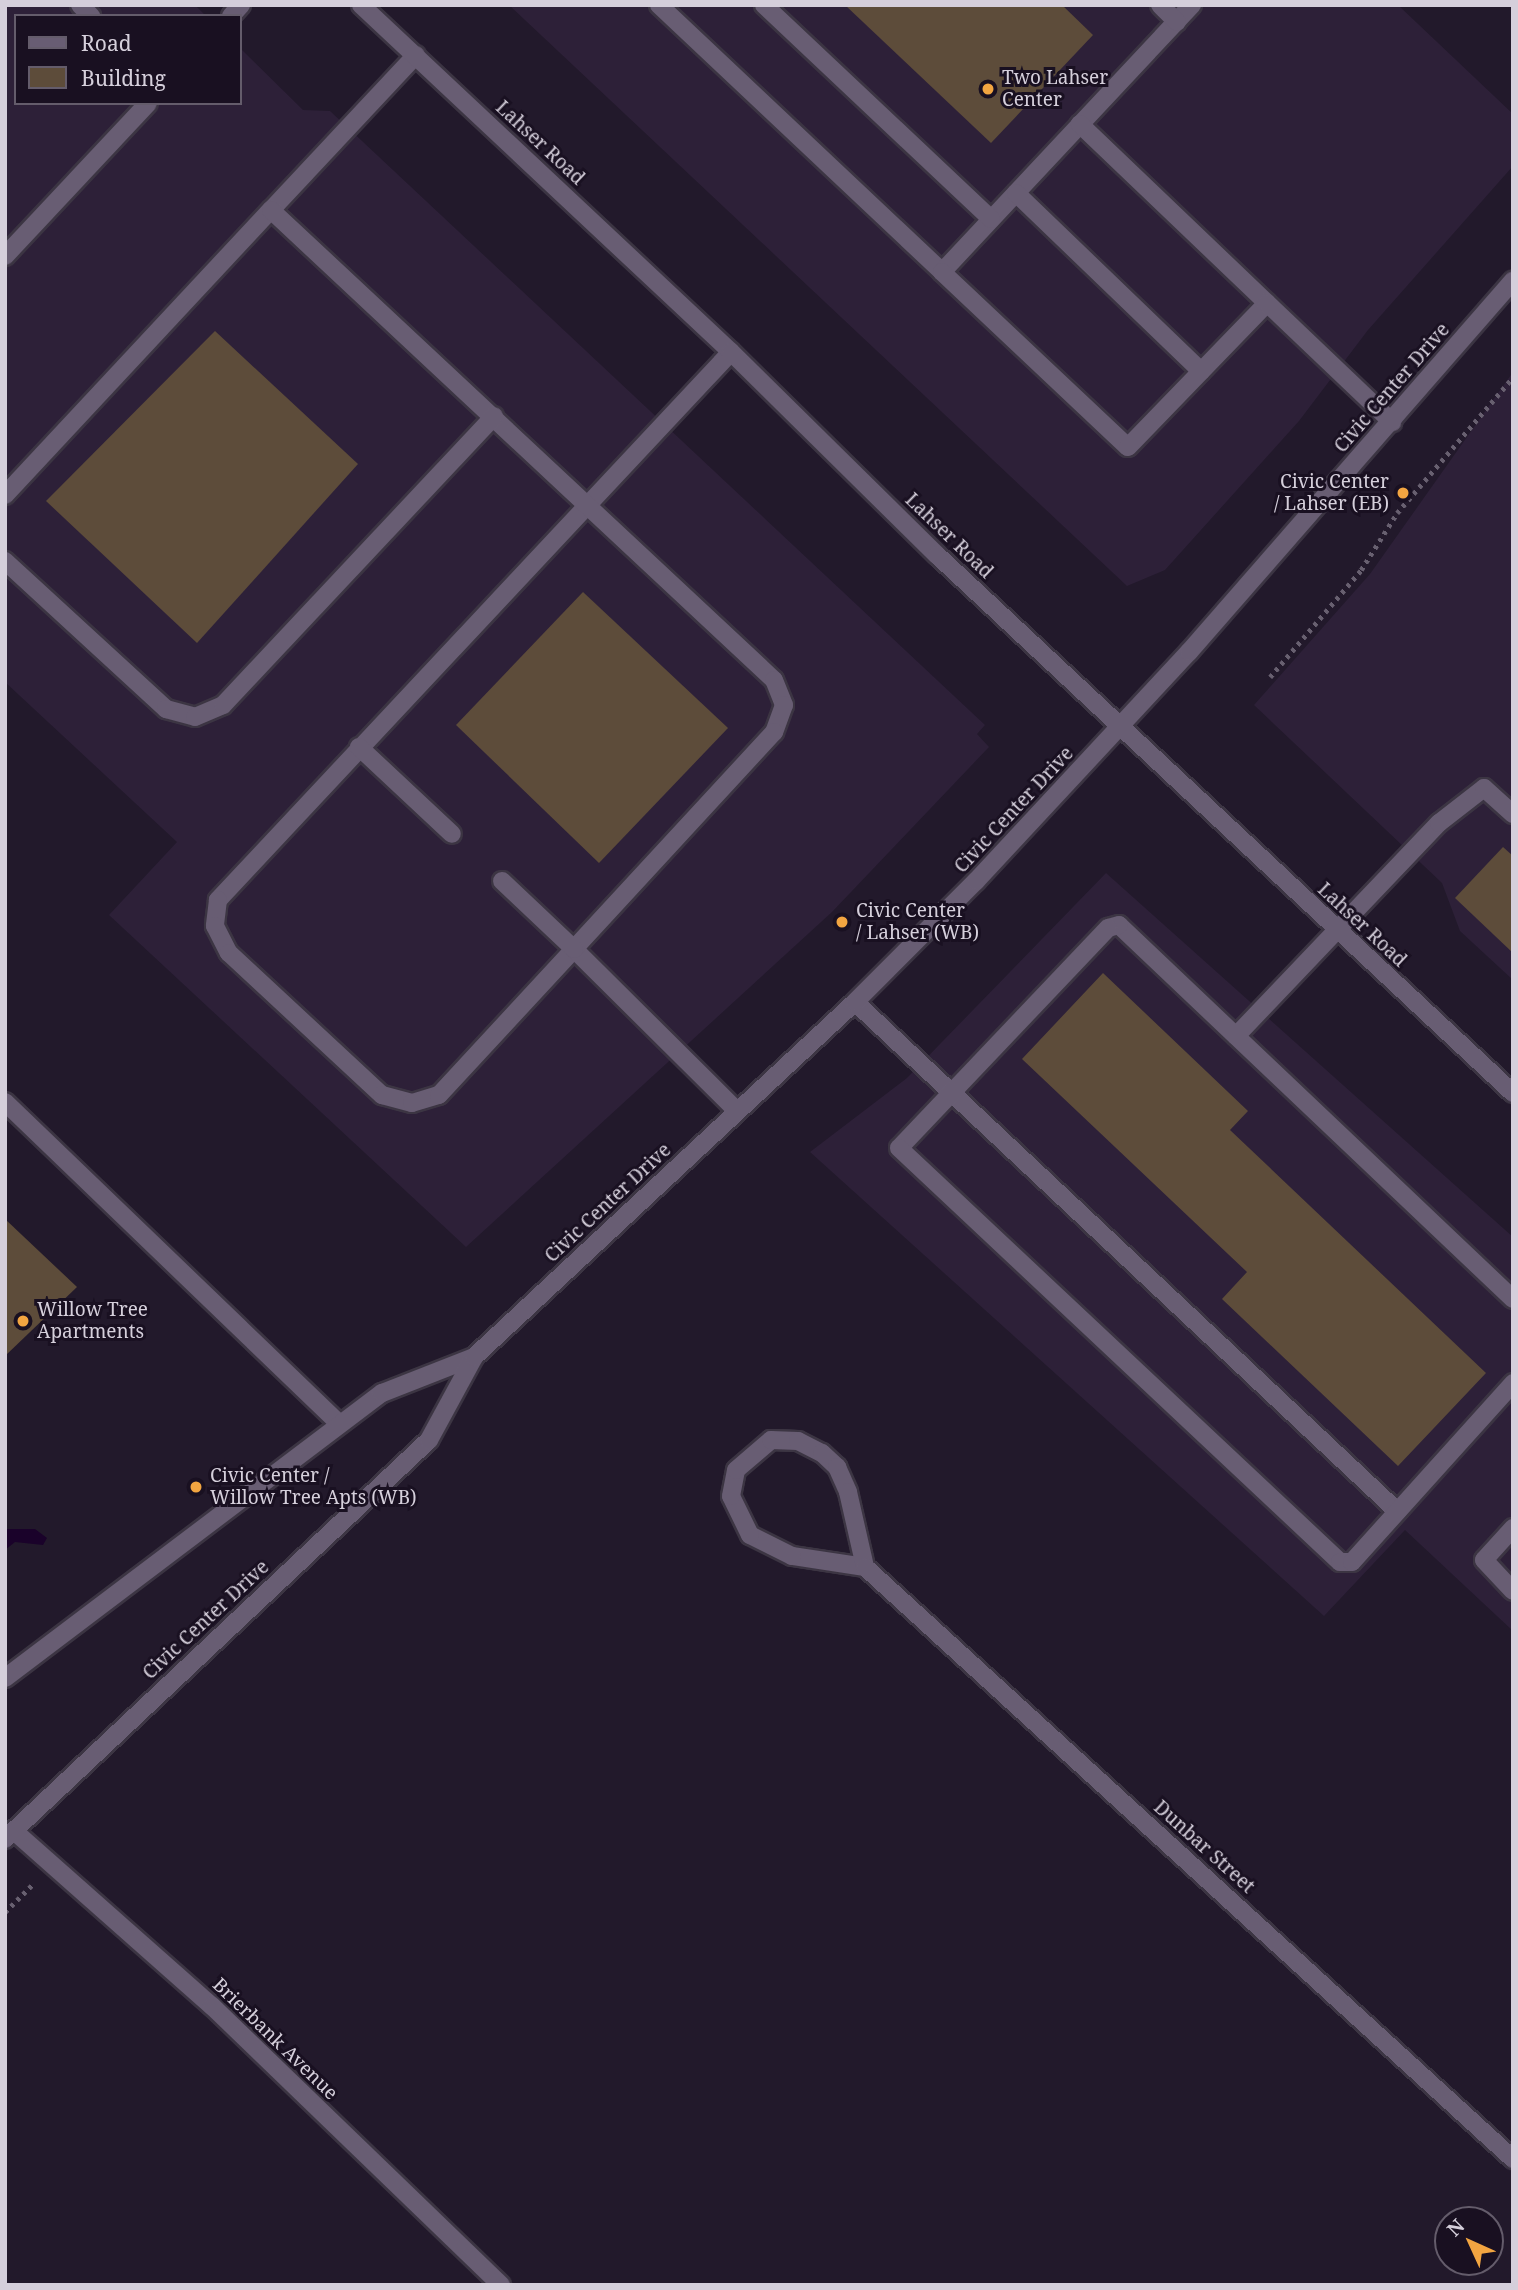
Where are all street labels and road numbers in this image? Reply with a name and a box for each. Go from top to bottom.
street label: Lahser Road [491,96,589,190]
street label: Civic Center Drive [1330,319,1454,457]
street label: Lahser Road [900,489,998,583]
street label: Civic Center Drive [950,742,1078,878]
street label: Lahser Road [1313,878,1411,972]
street label: Civic Center Drive [540,1139,676,1267]
street label: Civic Center Drive [138,1556,274,1684]
street label: Dunbar Street [1149,1796,1259,1898]
street label: Brierbank Avenue [208,1973,342,2105]

